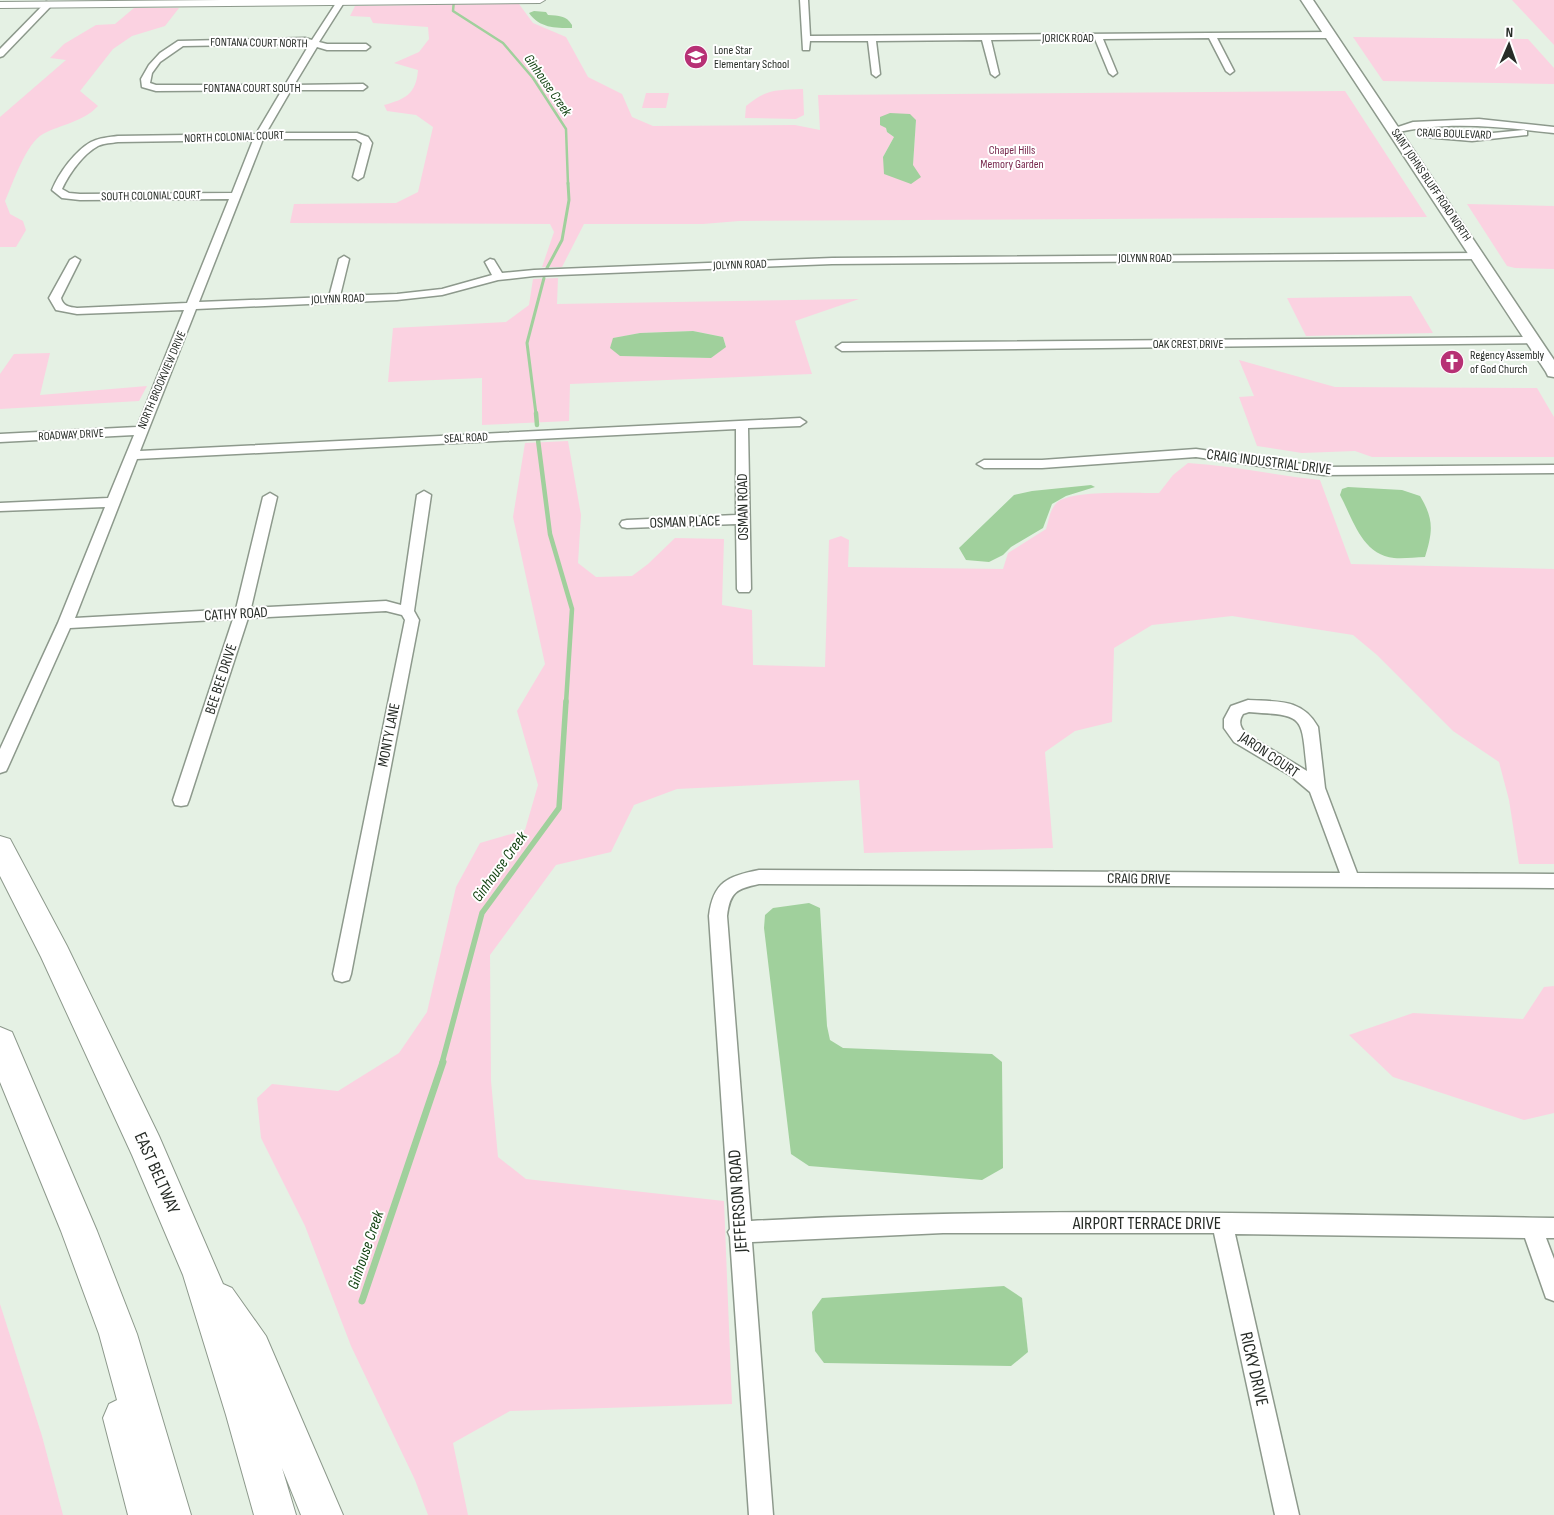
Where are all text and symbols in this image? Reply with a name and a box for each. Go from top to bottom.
north arrow [1484,20,1534,70]
text: N [1505,24,1513,41]
street label: JORICK ROAD [1041,31,1094,46]
street label: FONTANA COURT NORTH [210,35,308,51]
place label: Lone Star Elementary School [714,43,789,72]
school or university icon: Lone Star Elementary School [683,44,709,70]
water label: Ginhouse Creek [520,51,576,120]
street label: FONTANA COURT SOUTH [204,81,300,96]
street label: CRAIG BOULEVARD [1416,125,1492,143]
street label: SAINT JOHNS BLUFF ROAD NORTH [1388,126,1474,244]
street label: NORTH COLONIAL COURT [184,128,284,146]
park label: Chapel Hills Memory Garden [980,143,1044,172]
street label: SOUTH COLONIAL COURT [101,188,201,204]
street label: JOLYNN ROAD [1117,251,1172,266]
street label: JOLYNN ROAD [712,257,767,273]
street label: JOLYNN ROAD [310,291,365,307]
street label: NORTH BROOKVIEW DRIVE [135,329,189,431]
street label: OAK CREST DRIVE [1153,337,1223,352]
place label: Regency Assembly of God Church [1470,348,1545,377]
church icon: Regency Assembly of God Church [1439,349,1465,375]
street label: ROADWAY DRIVE [38,426,104,444]
street label: SEAL ROAD [444,429,488,447]
street label: CRAIG INDUSTRIAL DRIVE [1205,445,1333,479]
street label: OSMAN ROAD [733,473,753,541]
street label: OSMAN PLACE [649,511,721,533]
street label: CATHY ROAD [204,603,268,625]
street label: BEE BEE DRIVE [201,641,241,717]
street label: MONTY LANE [374,701,404,769]
street label: JARON COURT [1234,727,1303,782]
water label: Ginhouse Creek [468,827,532,906]
street label: CRAIG DRIVE [1107,869,1171,889]
street label: EAST BELTWAY [130,1129,184,1217]
street label: JEFFERSON ROAD [724,1149,752,1254]
water label: Ginhouse Creek [344,1207,389,1292]
street label: AIRPORT TERRACE DRIVE [1072,1213,1221,1234]
street label: RICKY DRIVE [1235,1330,1273,1408]

